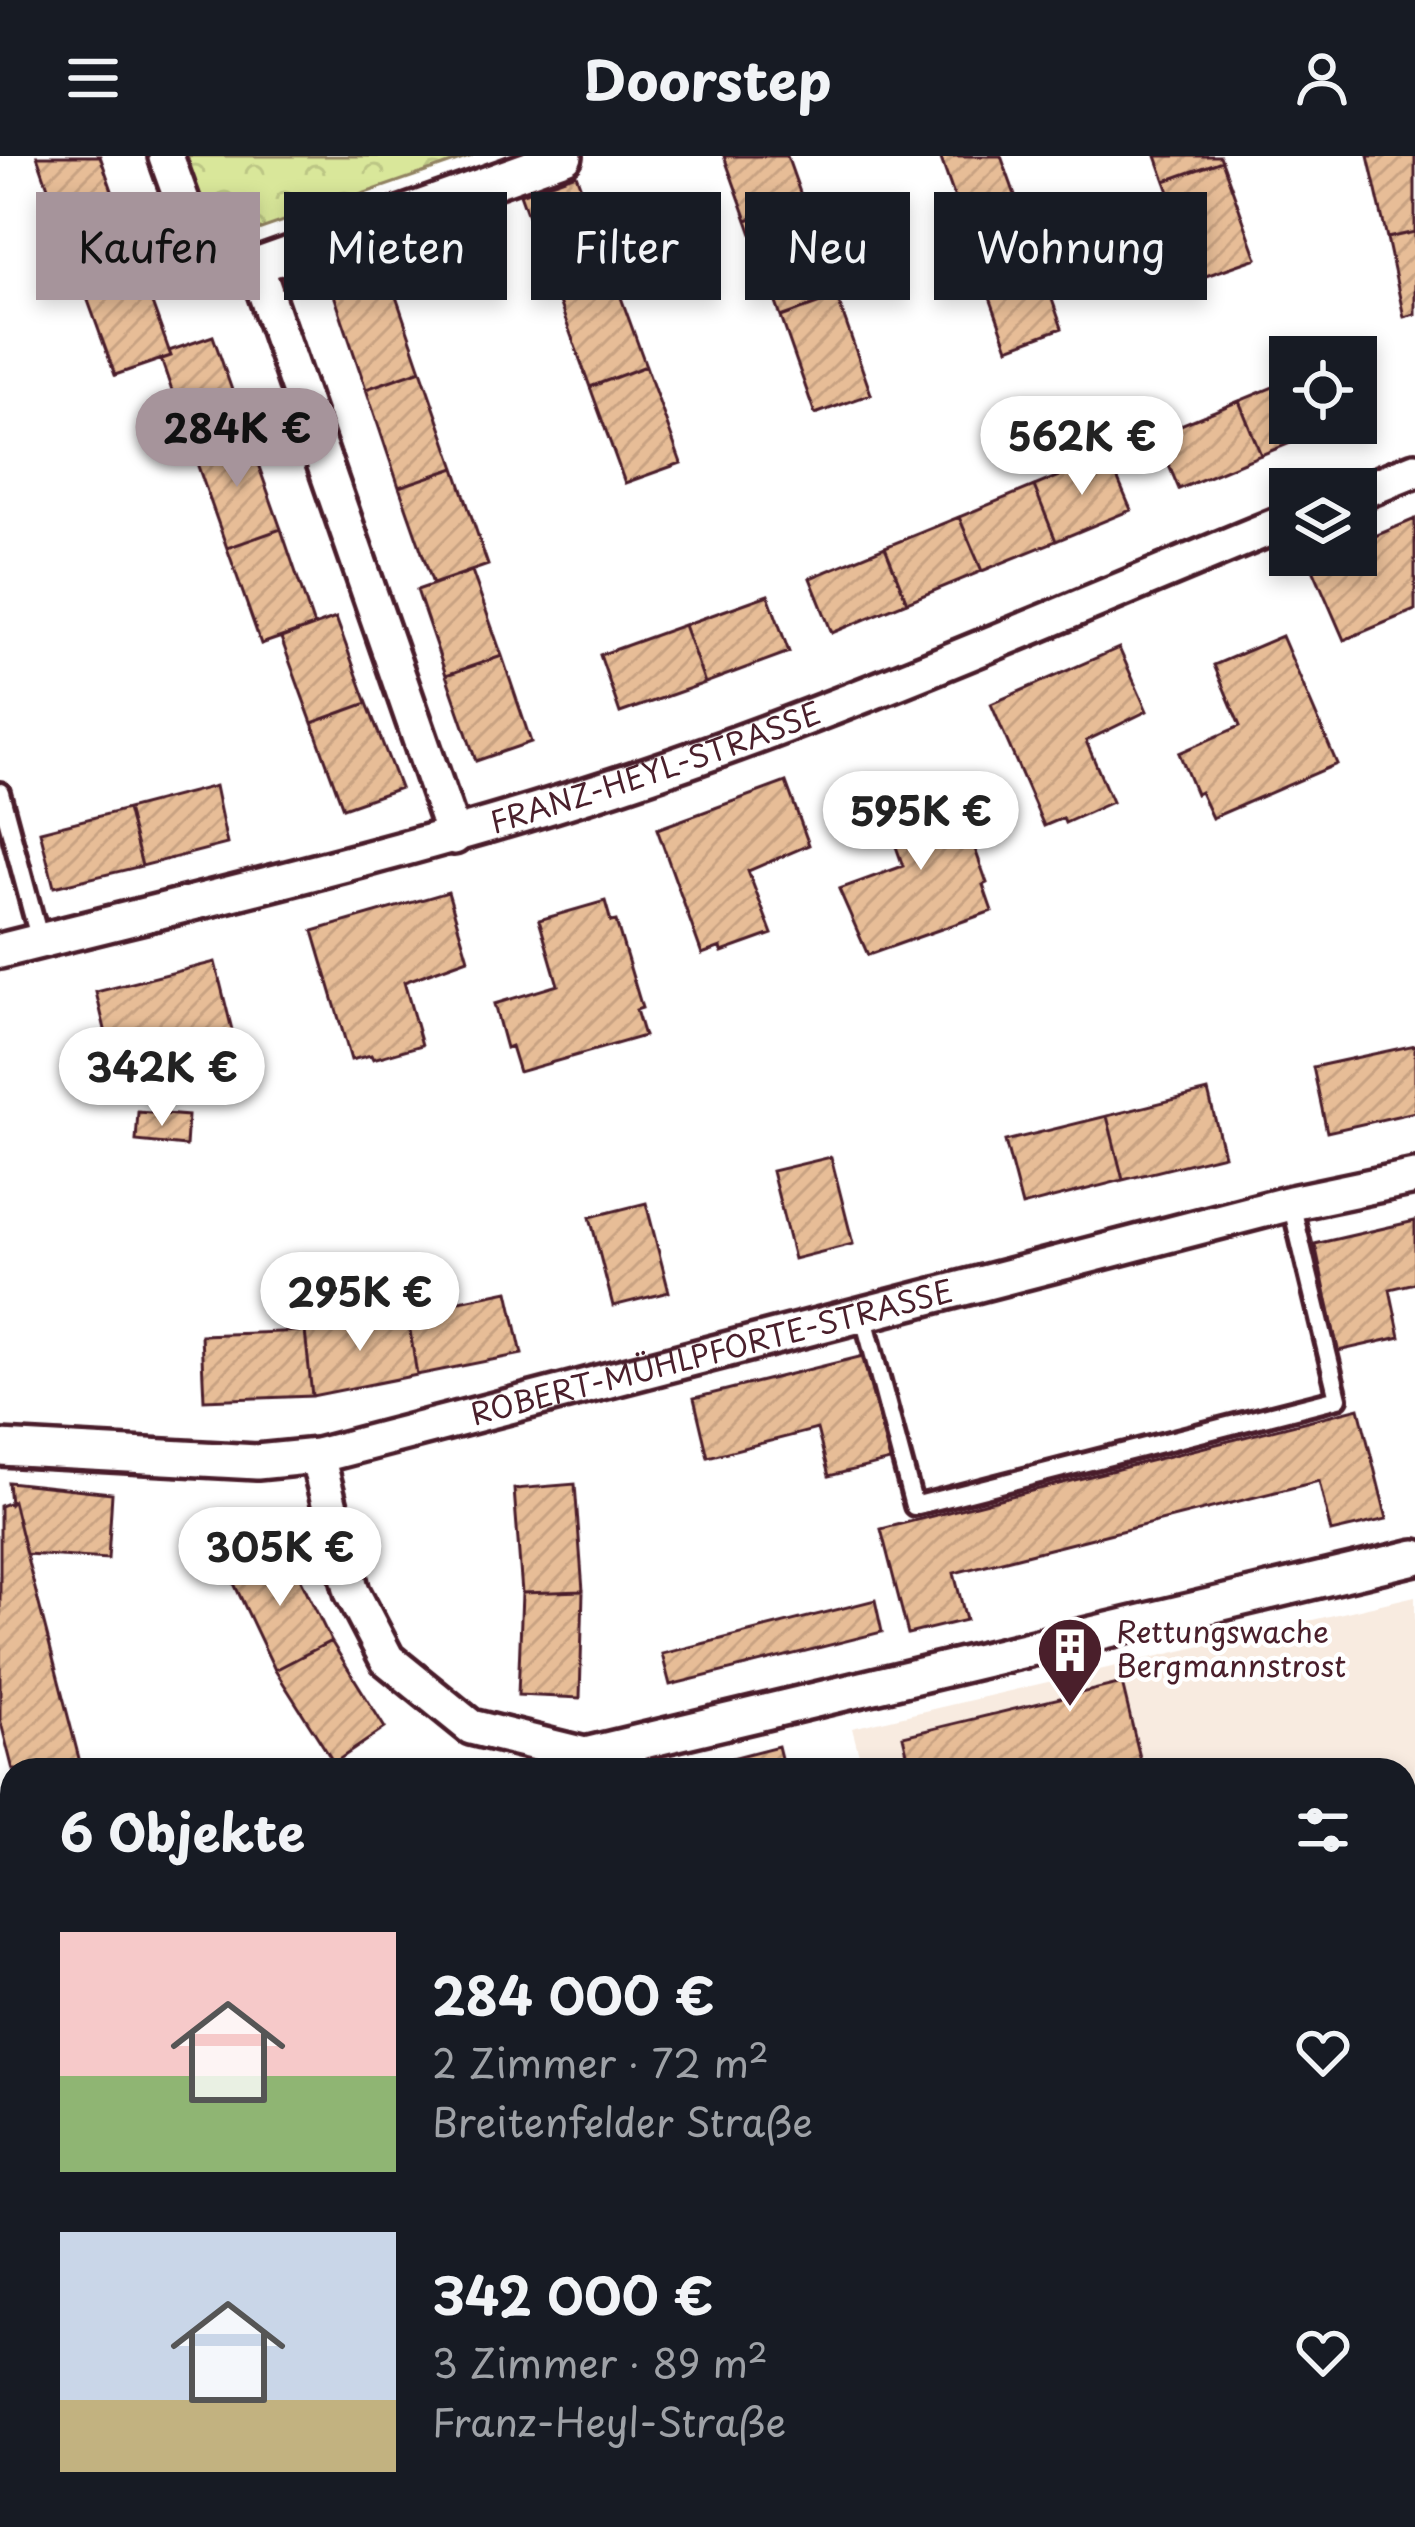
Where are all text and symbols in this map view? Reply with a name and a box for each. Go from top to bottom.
text: Doorstep [583,38,832,119]
icon: menu [60,45,126,111]
icon: person [1289,45,1355,111]
chip: Kaufen [36,192,260,300]
chip: Mieten [284,192,507,300]
chip: Filter [531,192,721,300]
chip: Neu [745,192,910,300]
chip: Wohnung [934,192,1207,300]
map controls [1269,336,1377,576]
button: locate [1269,336,1377,444]
pin: 284K € [139,388,335,490]
pin: 562K € [984,396,1180,498]
text: 284K € [162,397,312,456]
text: 562K € [1007,405,1157,464]
button: layers [1269,468,1377,576]
street label: FRANZ-HEYL-STRASSE [484,689,827,843]
pin: 595K € [823,771,1019,873]
text: 595K € [850,780,992,839]
pin: 342K € [64,1027,260,1129]
text: 342K € [86,1036,238,1095]
pin: 295K € [262,1252,458,1354]
text: 295K € [287,1261,433,1320]
street label: ROBERT-MÜHLPFORTE-STRASSE [466,1267,958,1435]
pin: 305K € [182,1507,378,1609]
text: 305K € [205,1516,355,1575]
place label: Rettungswache Bergmannstrost [1116,1608,1346,1687]
building icon: Rettungswache Bergmannstrost [1035,1615,1105,1709]
text: 6 Objekte [60,1792,305,1869]
icon: filters [1290,1797,1356,1863]
text: 284 000 € [432,1955,715,2032]
icon: home [156,1980,300,2124]
icon: heart [1290,2019,1356,2085]
text: 2 Zimmer · 72 m² [432,2032,769,2091]
text: Breitenfelder Straße [432,2091,813,2150]
text: 342 000 € [432,2255,714,2332]
icon: home [156,2280,300,2424]
icon: heart [1290,2319,1356,2385]
text: 3 Zimmer · 89 m² [432,2332,768,2391]
text: Franz-Heyl-Straße [432,2391,786,2450]

